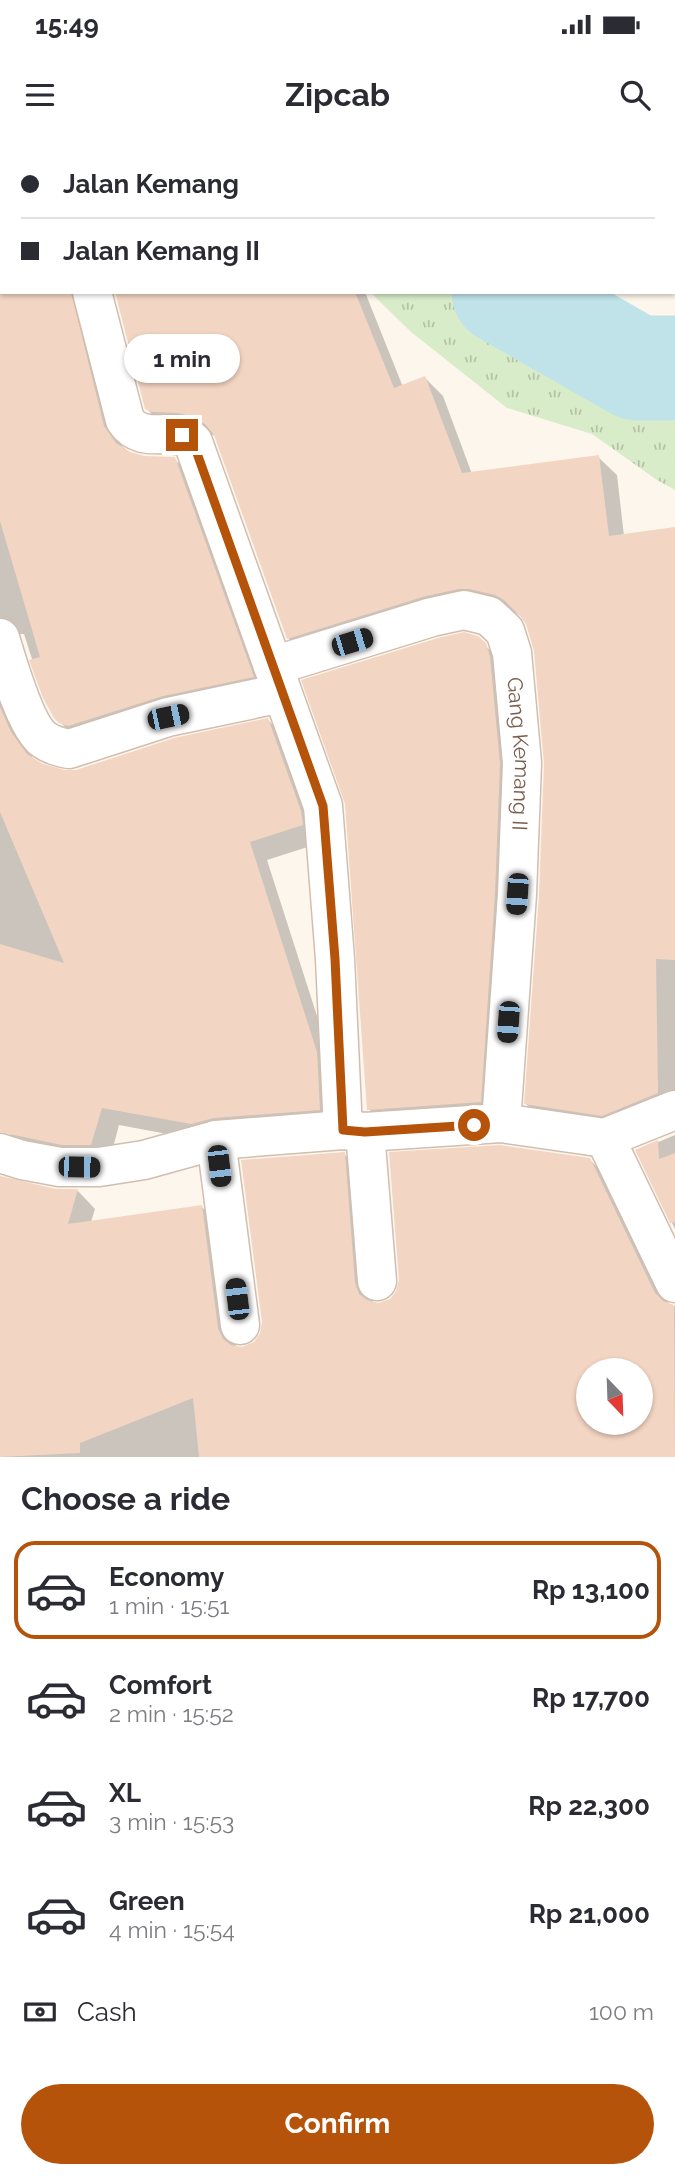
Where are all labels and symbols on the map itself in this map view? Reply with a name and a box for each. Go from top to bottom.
callout: 1 min [124,334,240,383]
route end [166,419,198,451]
car [329,626,376,658]
street label: Gang Kemang II [502,676,535,831]
car [146,702,191,732]
car [506,872,529,916]
car [497,1000,520,1044]
route start [458,1109,490,1141]
car [207,1144,232,1188]
car [58,1156,101,1178]
car [225,1277,250,1321]
north arrow [576,1358,653,1435]

